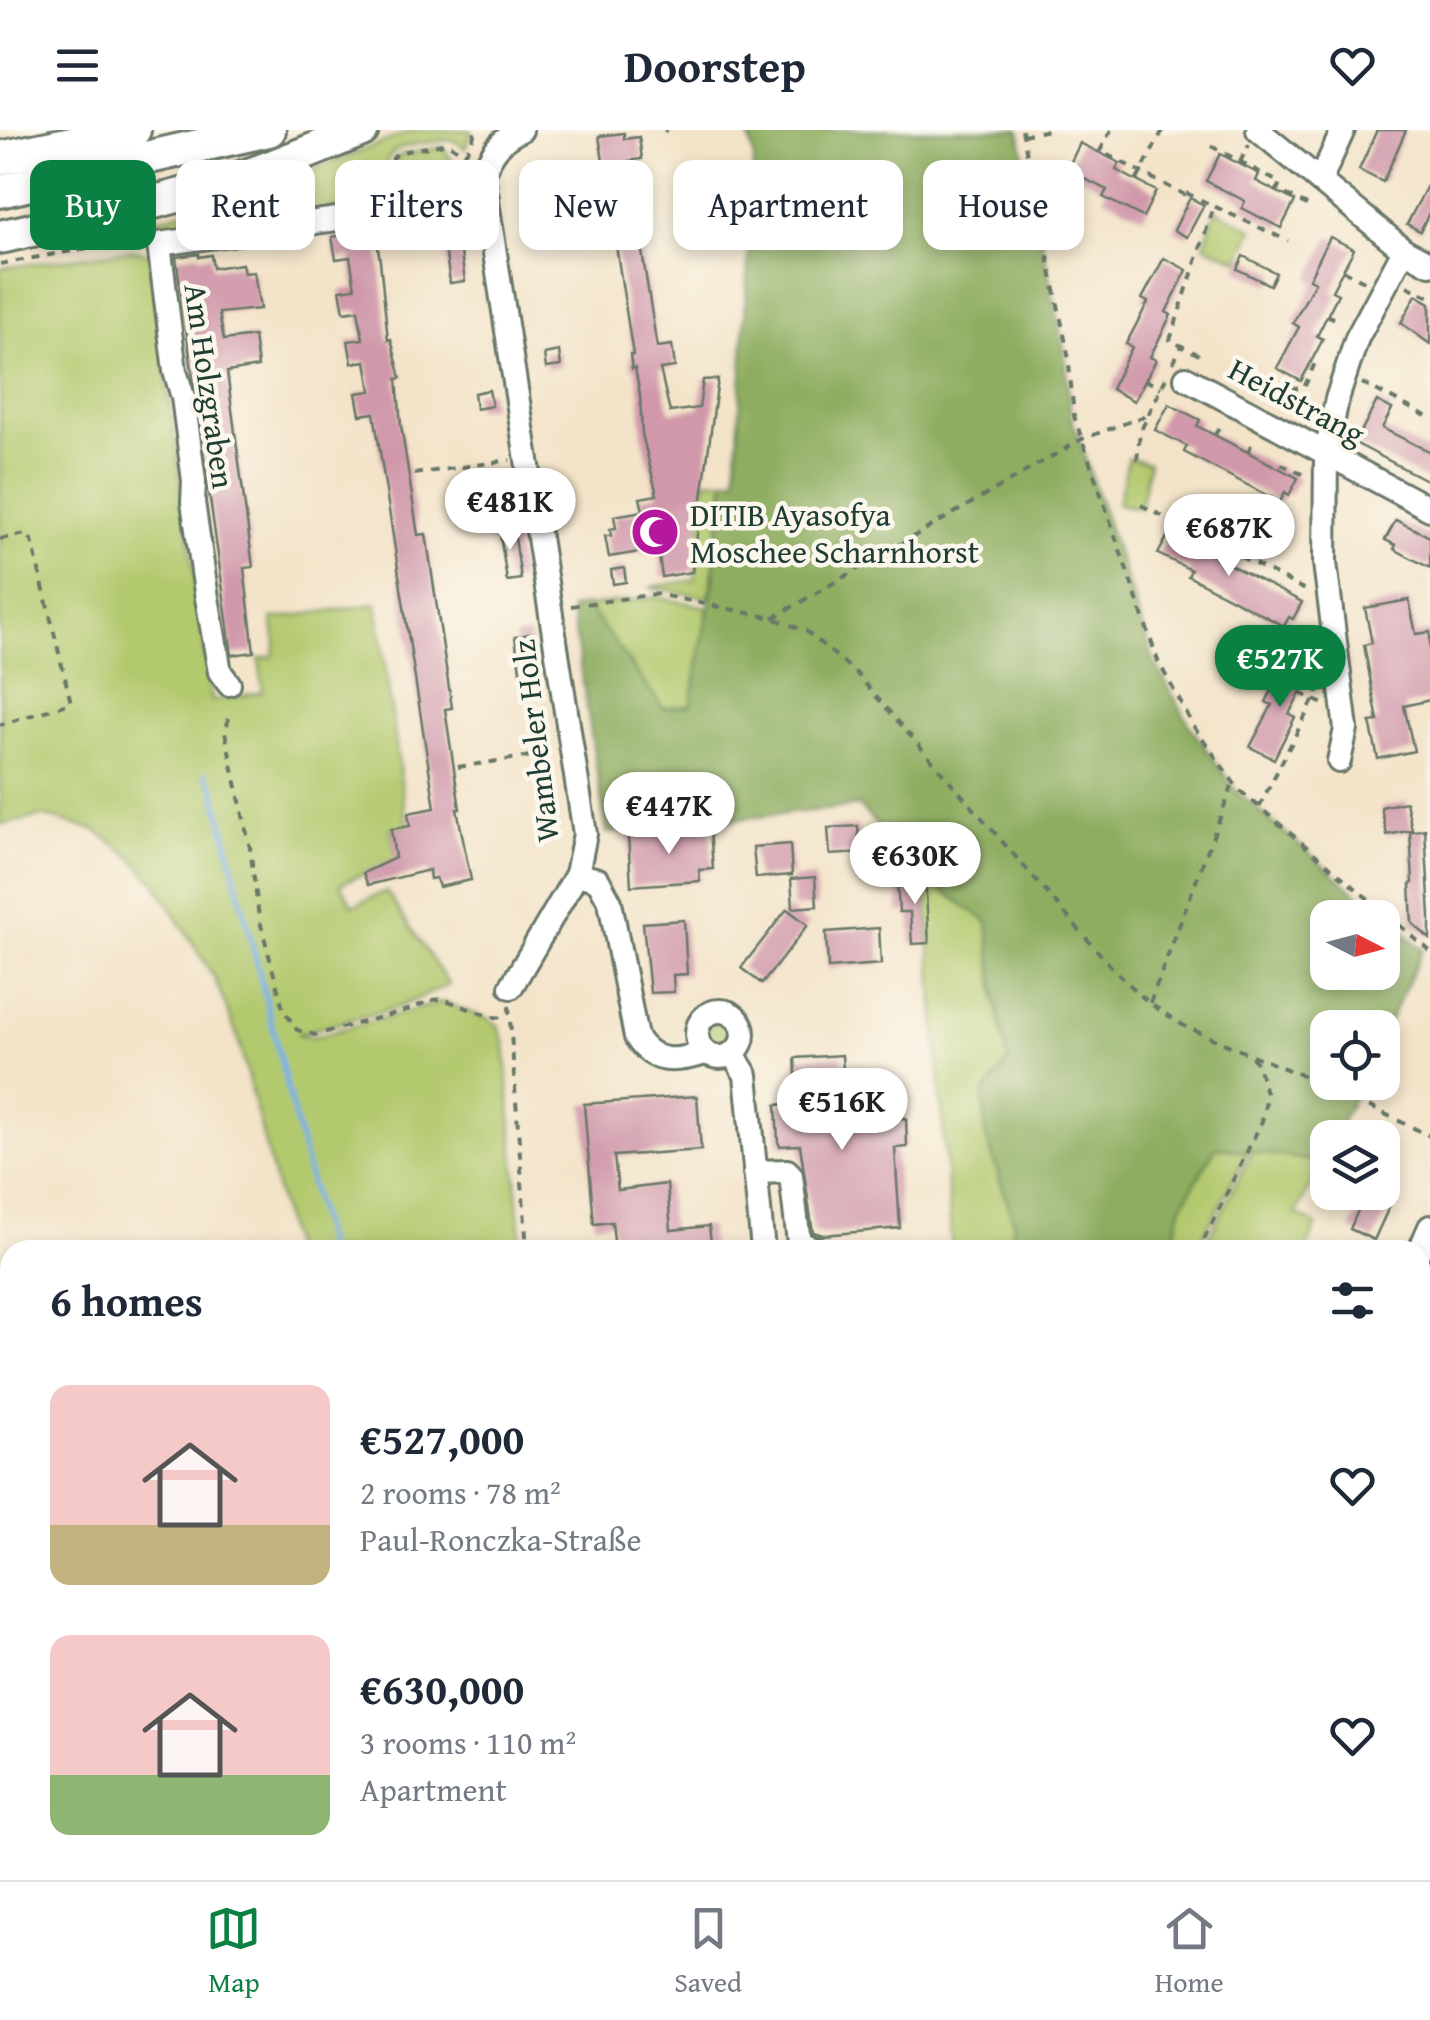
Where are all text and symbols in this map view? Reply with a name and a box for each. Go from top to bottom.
text: Doorstep [624,33,806,98]
icon: menu [50,38,105,93]
icon: heart [1325,38,1380,93]
chip: Buy [30,160,156,250]
chip: Rent [176,160,315,250]
chip: Filters [335,160,499,250]
chip: New [519,160,653,250]
chip: Apartment [673,160,903,250]
chip: House [923,160,1084,250]
street label: Am Holzgraben [172,280,248,492]
street label: Heidstrang [1221,345,1374,457]
pin: €481K [440,468,580,553]
text: €481K [467,477,553,524]
place label: DITIB Ayasofya Moschee Scharnhorst [690,491,979,575]
pin: €687K [1159,494,1299,579]
text: €687K [1186,503,1272,550]
mosque icon: DITIB Ayasofya Moschee Scharnhorst [629,506,681,558]
pin: €527K [1210,625,1350,710]
text: €527K [1237,634,1323,681]
street label: Wambeler Holz [499,637,571,845]
pin: €447K [599,772,739,857]
text: €447K [626,781,712,828]
pin: €630K [845,822,985,907]
text: €630K [872,831,958,878]
north arrow [1310,900,1400,990]
map controls [1310,900,1400,1210]
button: locate [1310,1010,1400,1100]
pin: €516K [772,1068,912,1153]
text: €516K [799,1077,885,1124]
button: layers [1310,1120,1400,1210]
text: 6 homes [50,1270,203,1331]
icon: filters [1325,1273,1380,1328]
text: €527,000 [360,1408,524,1469]
icon: home [130,1425,250,1545]
icon: heart [1325,1458,1380,1513]
text: 2 rooms · 78 m² [360,1469,561,1516]
text: Paul-Ronczka-Straße [360,1516,642,1563]
text: €630,000 [360,1658,524,1719]
icon: home [130,1675,250,1795]
icon: heart [1325,1708,1380,1763]
text: 3 rooms · 110 m² [360,1719,576,1766]
text: Apartment [360,1766,507,1813]
tab: Map [206,1901,261,2002]
tab: Saved [674,1901,742,2002]
tab: Home [1155,1901,1224,2002]

